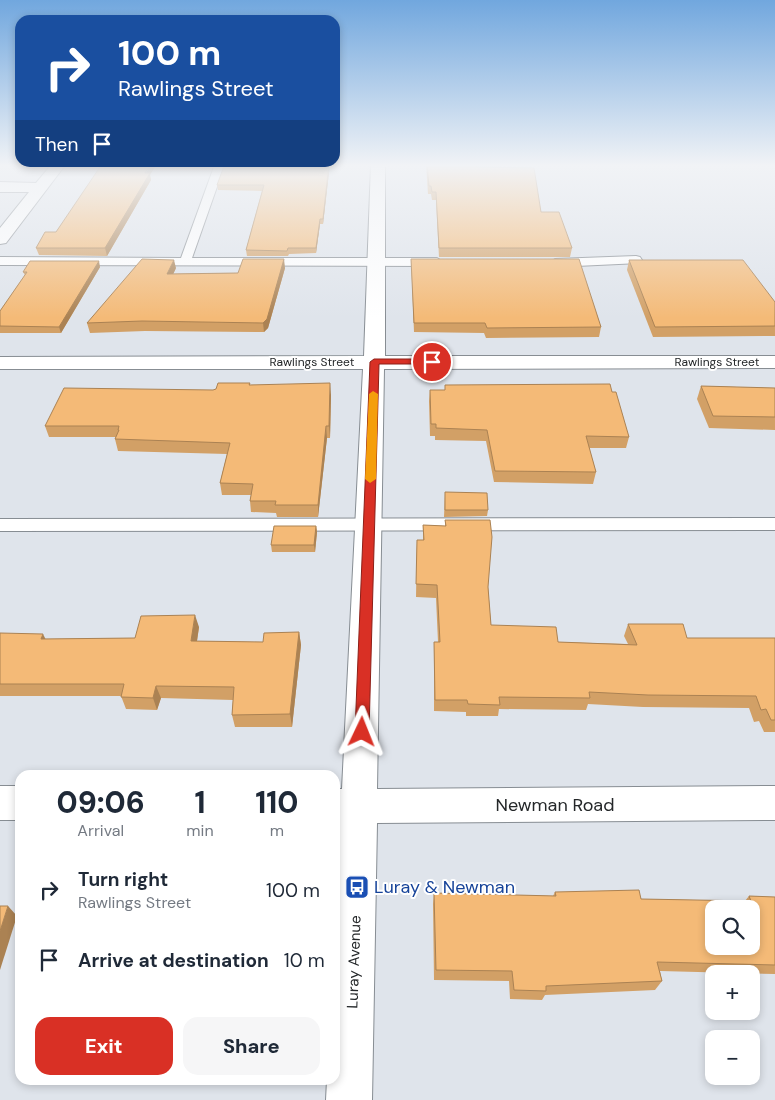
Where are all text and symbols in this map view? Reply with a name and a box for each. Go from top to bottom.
text: 100 m [118,30,221,76]
icon: right [35,35,100,100]
text: Rawlings Street [118,74,274,103]
icon: arrive [88,130,116,158]
text: Then [35,132,78,157]
pin [411,341,453,383]
icon: arrive [418,348,446,376]
street label: Rawlings Street [270,354,355,370]
street label: Rawlings Street [675,354,760,370]
position arrow [335,705,387,757]
text: 09:06 [57,783,145,822]
text: 1 [194,783,206,822]
text: 110 [255,783,298,822]
street label: Newman Road [496,793,614,817]
text: Arrival [77,820,124,841]
text: min [186,820,214,841]
text: m [270,820,284,841]
text: Turn right [78,867,168,892]
bus stop icon: Luray & Newman [344,874,370,900]
place label: Luray & Newman [374,875,515,899]
icon: right [35,876,63,904]
text: 100 m [266,878,320,903]
text: Rawlings Street [78,892,191,913]
map controls [705,900,760,1085]
button: search [705,900,760,955]
street label: Luray Avenue [342,915,366,1009]
icon: arrive [35,946,63,974]
text: Arrive at destination [78,948,269,973]
text: 10 m [284,948,325,973]
button: + [705,965,760,1020]
button: Exit [35,1017,173,1075]
button: Share [183,1017,320,1075]
button: − [705,1030,760,1085]

